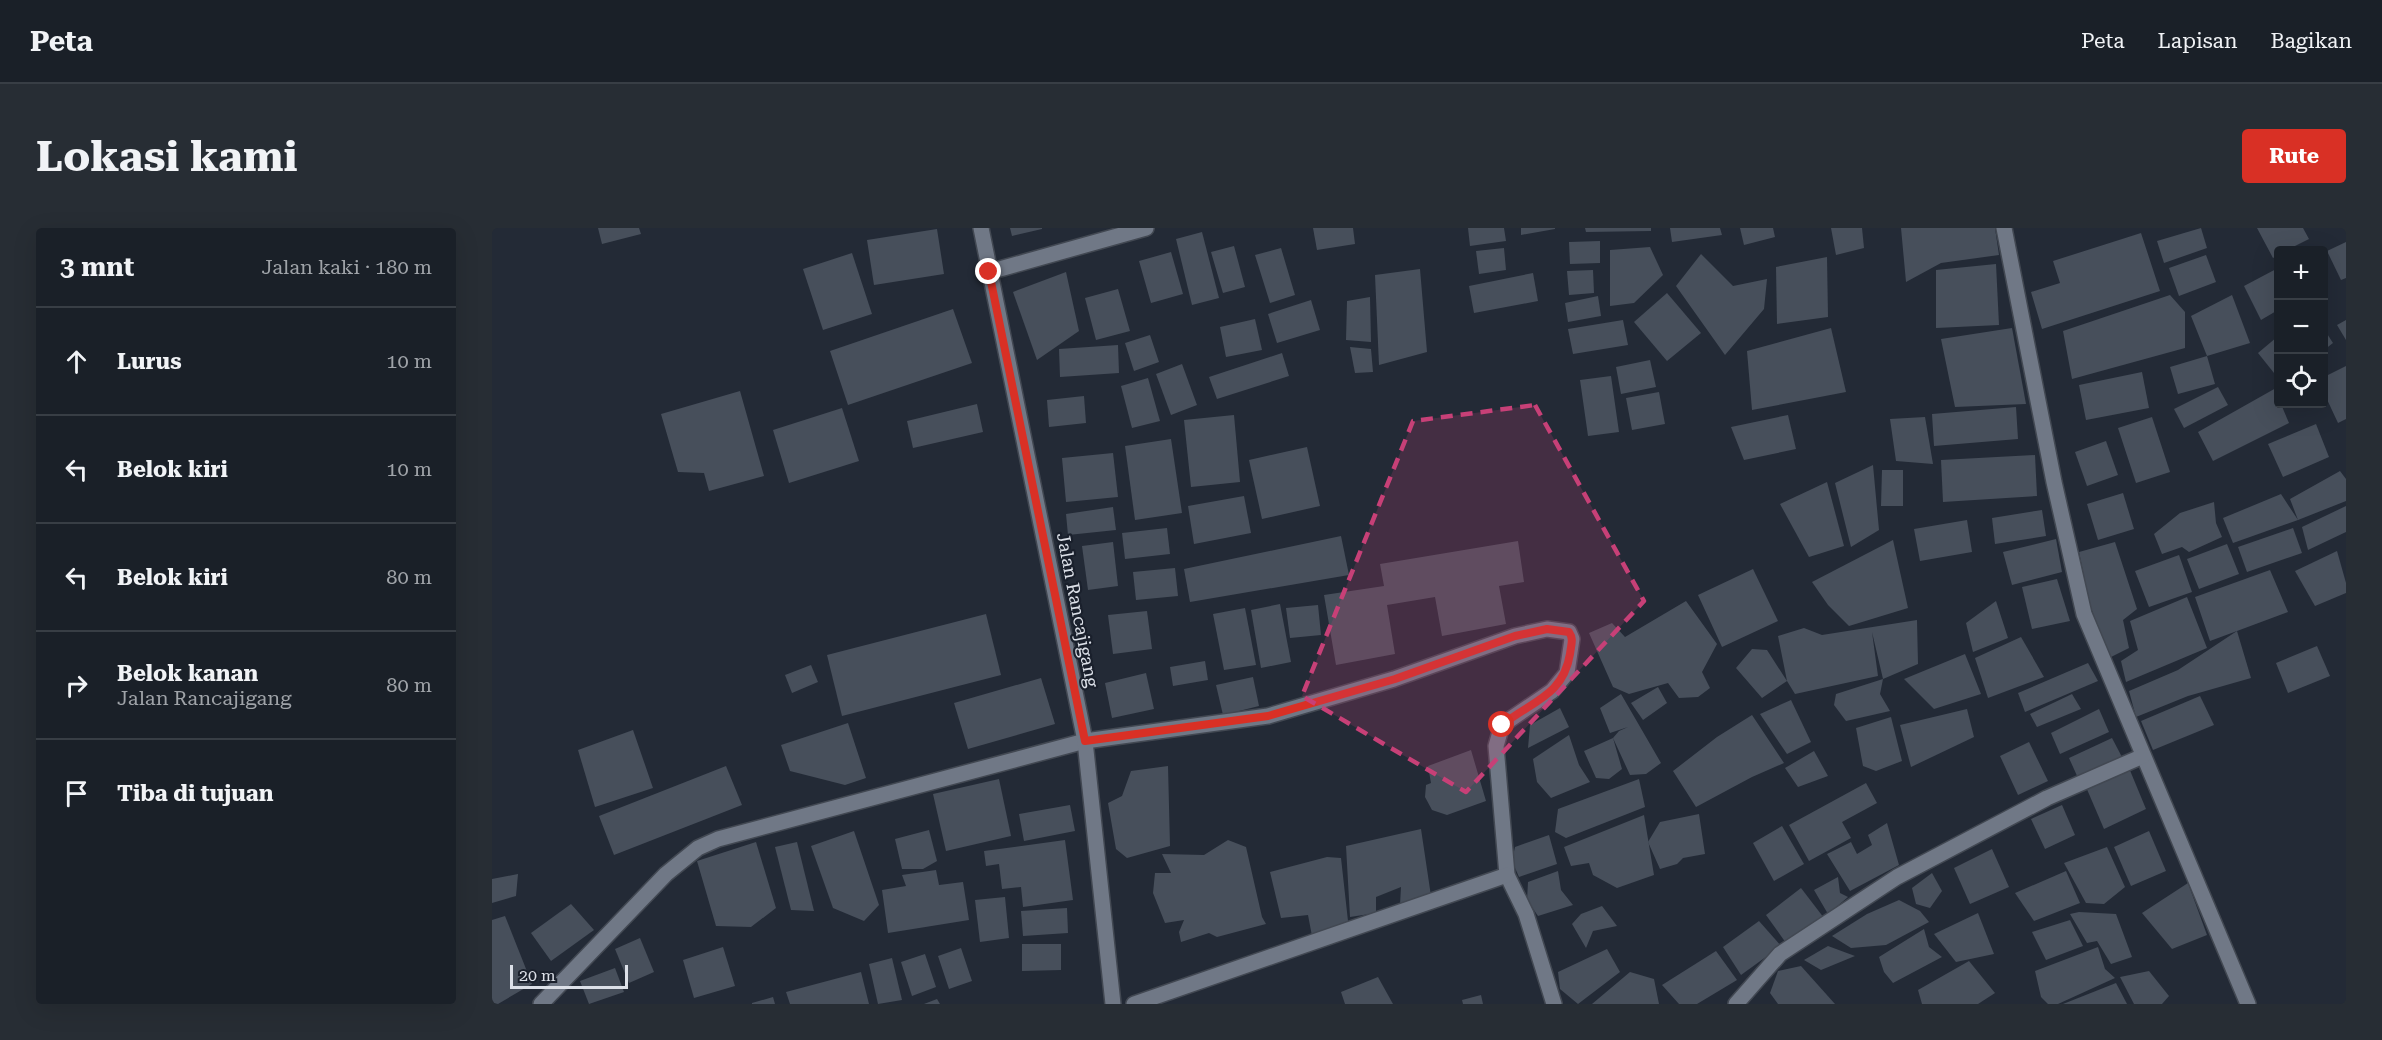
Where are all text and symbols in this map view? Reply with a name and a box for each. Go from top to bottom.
text: Peta [30,25,93,58]
text: Peta [2081,29,2125,53]
text: Lapisan [2158,29,2238,53]
text: Bagikan [2271,29,2352,53]
button: Rute [2242,129,2346,183]
text: Lokasi kami [36,132,297,181]
map controls [2274,246,2328,408]
button: + [2274,246,2328,300]
text: 3 mnt [60,252,134,282]
text: Jalan kaki · 180 m [261,255,432,279]
route end [975,258,1001,284]
button: − [2274,300,2328,354]
icon: ahead [60,345,93,378]
text: Lurus [117,349,182,374]
text: 10 m [386,349,432,373]
button: locate [2274,354,2328,408]
icon: left [60,453,93,486]
text: Belok kiri [117,457,228,482]
text: 10 m [386,457,432,481]
street label: Jalan Rancajigang [1053,531,1103,690]
icon: left [60,561,93,594]
text: Belok kiri [117,565,228,590]
text: 80 m [386,565,432,589]
text: Belok kanan [117,661,258,686]
icon: right [60,669,93,702]
text: 80 m [386,673,432,697]
text: Jalan Rancajigang [117,686,292,710]
route start [1488,711,1514,737]
icon: arrive [60,777,93,810]
text: Tiba di tujuan [117,781,273,806]
scale bar [510,962,628,990]
text: 20 m [519,966,556,985]

